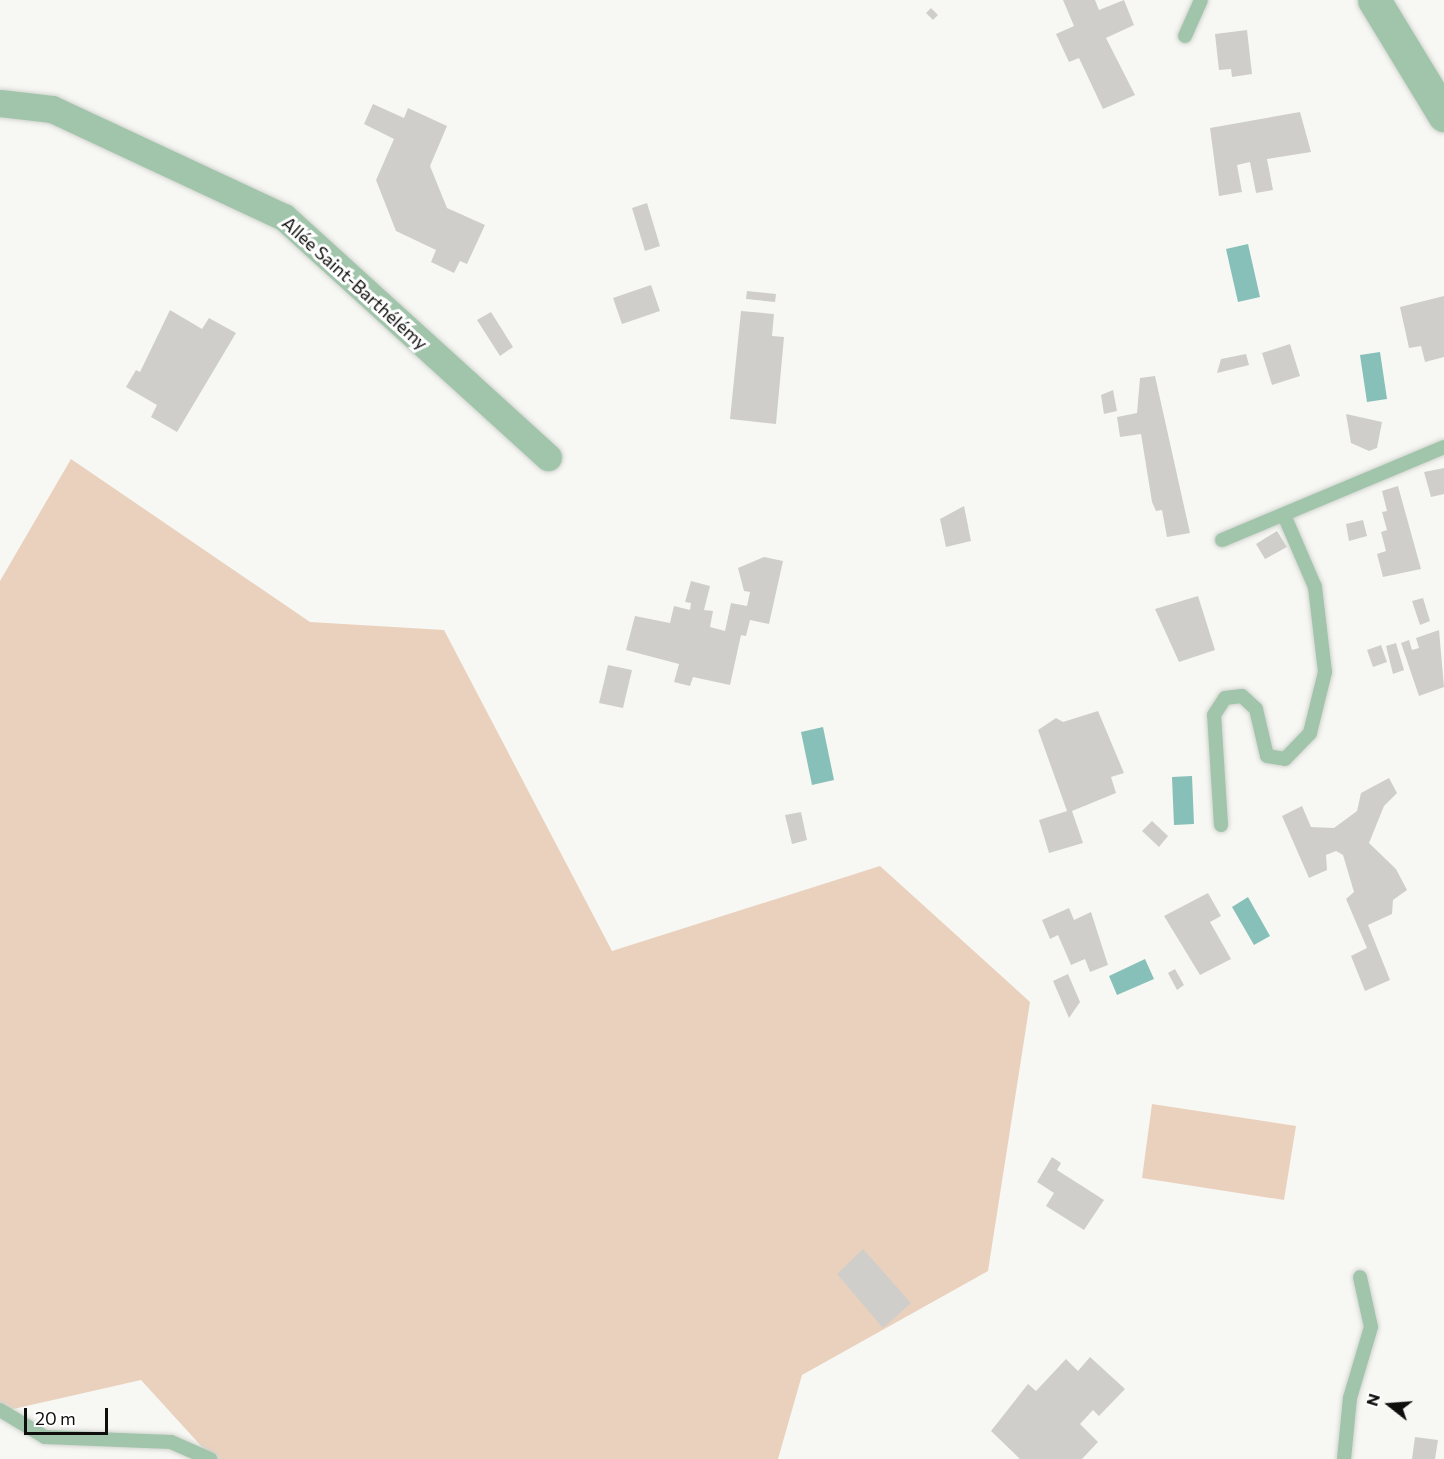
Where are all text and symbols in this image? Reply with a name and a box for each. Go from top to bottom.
street label: Allée Saint-Barthélémy [278,212,432,354]
north arrow [1360,1375,1420,1435]
text: N [1361,1391,1383,1408]
scale bar [27,1396,111,1434]
text: 20 m [35,1407,76,1429]

